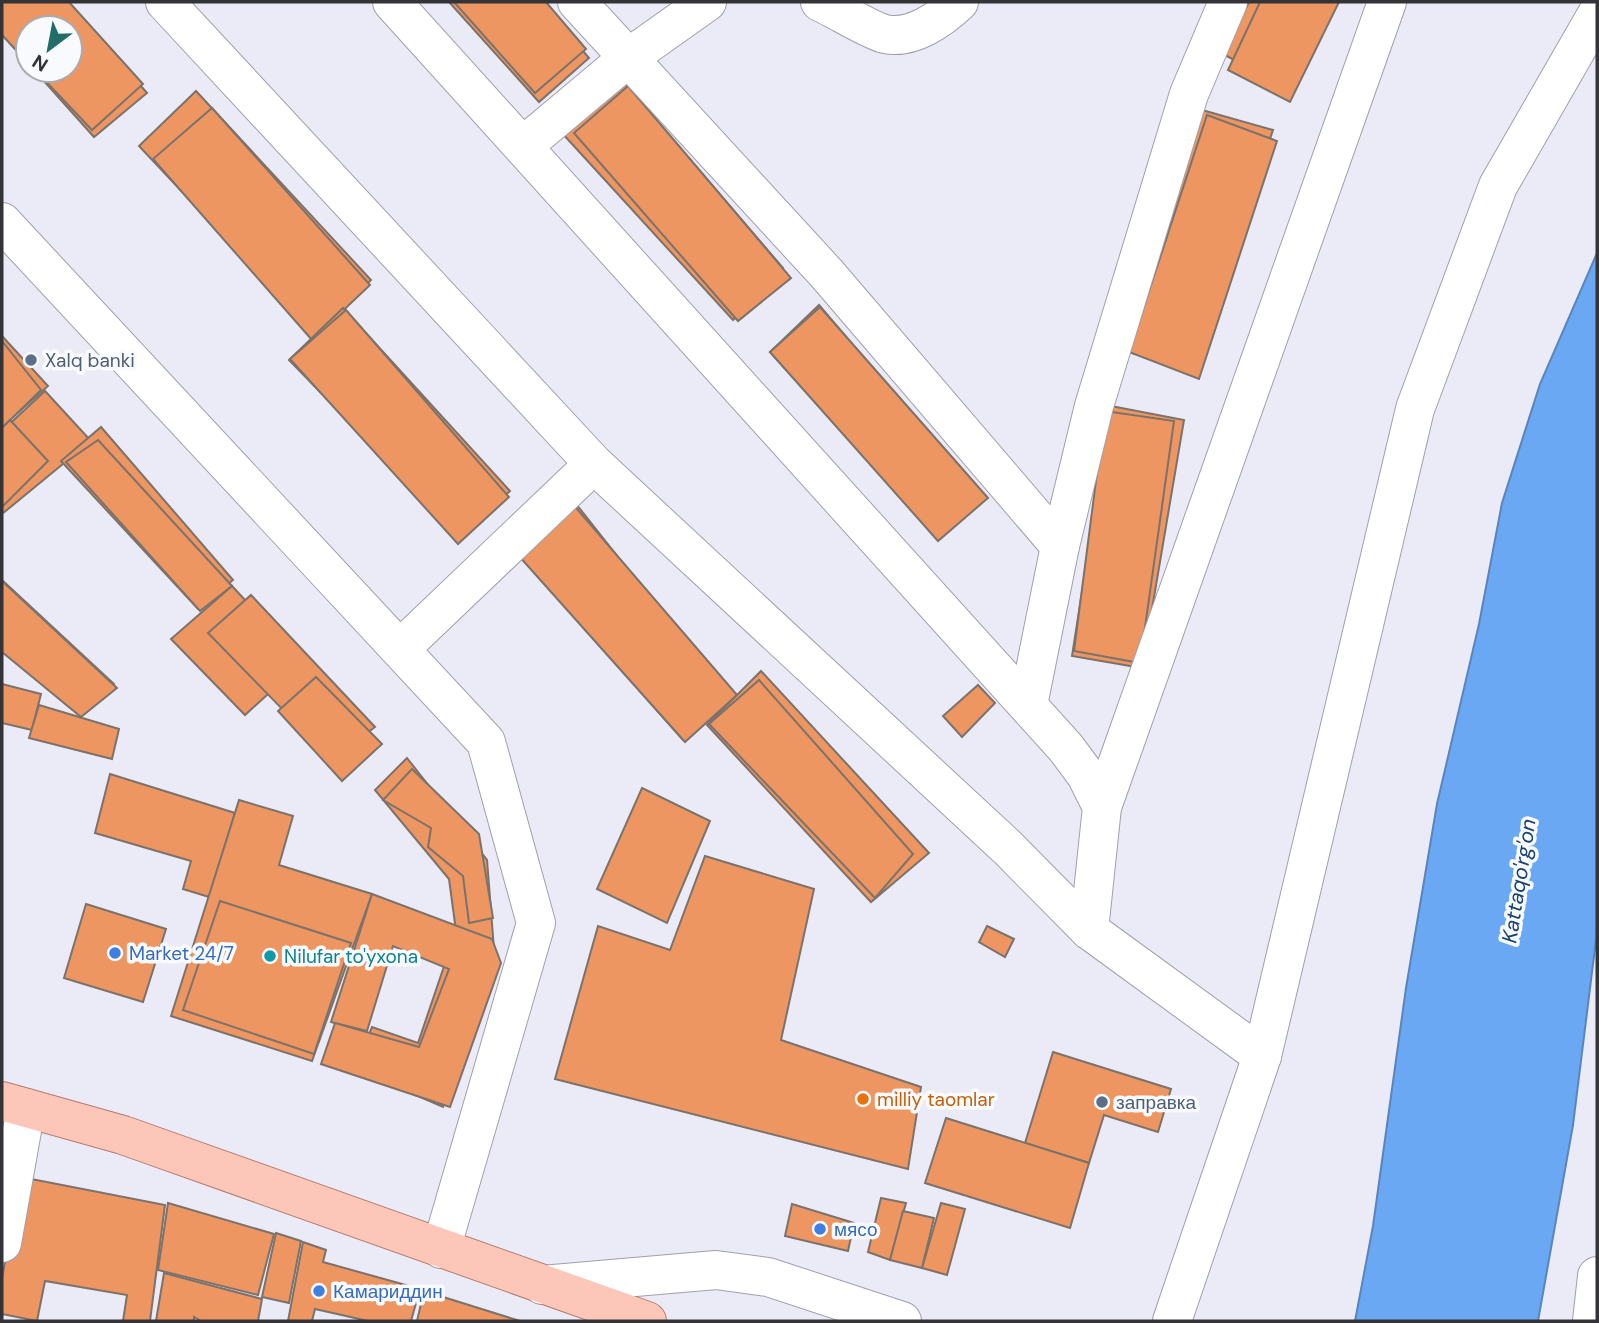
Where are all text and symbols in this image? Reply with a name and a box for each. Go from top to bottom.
north arrow [14,14,84,84]
text: N [28,49,53,77]
place label: Xalq banki [45,348,135,373]
marker: Xalq banki [23,352,39,368]
water label: Kattaqo'rg'on [1495,817,1543,945]
place label: Market 24/7 [129,941,234,966]
place label: Nilufar to'yxona [284,944,418,969]
marker: Market 24/7 [107,945,123,961]
marker: Nilufar to'yxona [262,948,278,964]
place label: milliy taomlar [877,1087,995,1112]
place label: заправка [1116,1090,1197,1115]
marker: milliy taomlar [855,1091,871,1107]
marker: заправка [1094,1094,1110,1110]
place label: мясо [834,1217,878,1242]
marker: мясо [812,1221,828,1237]
place label: Камариддин [333,1279,443,1304]
marker: Камариддин [311,1283,327,1299]

